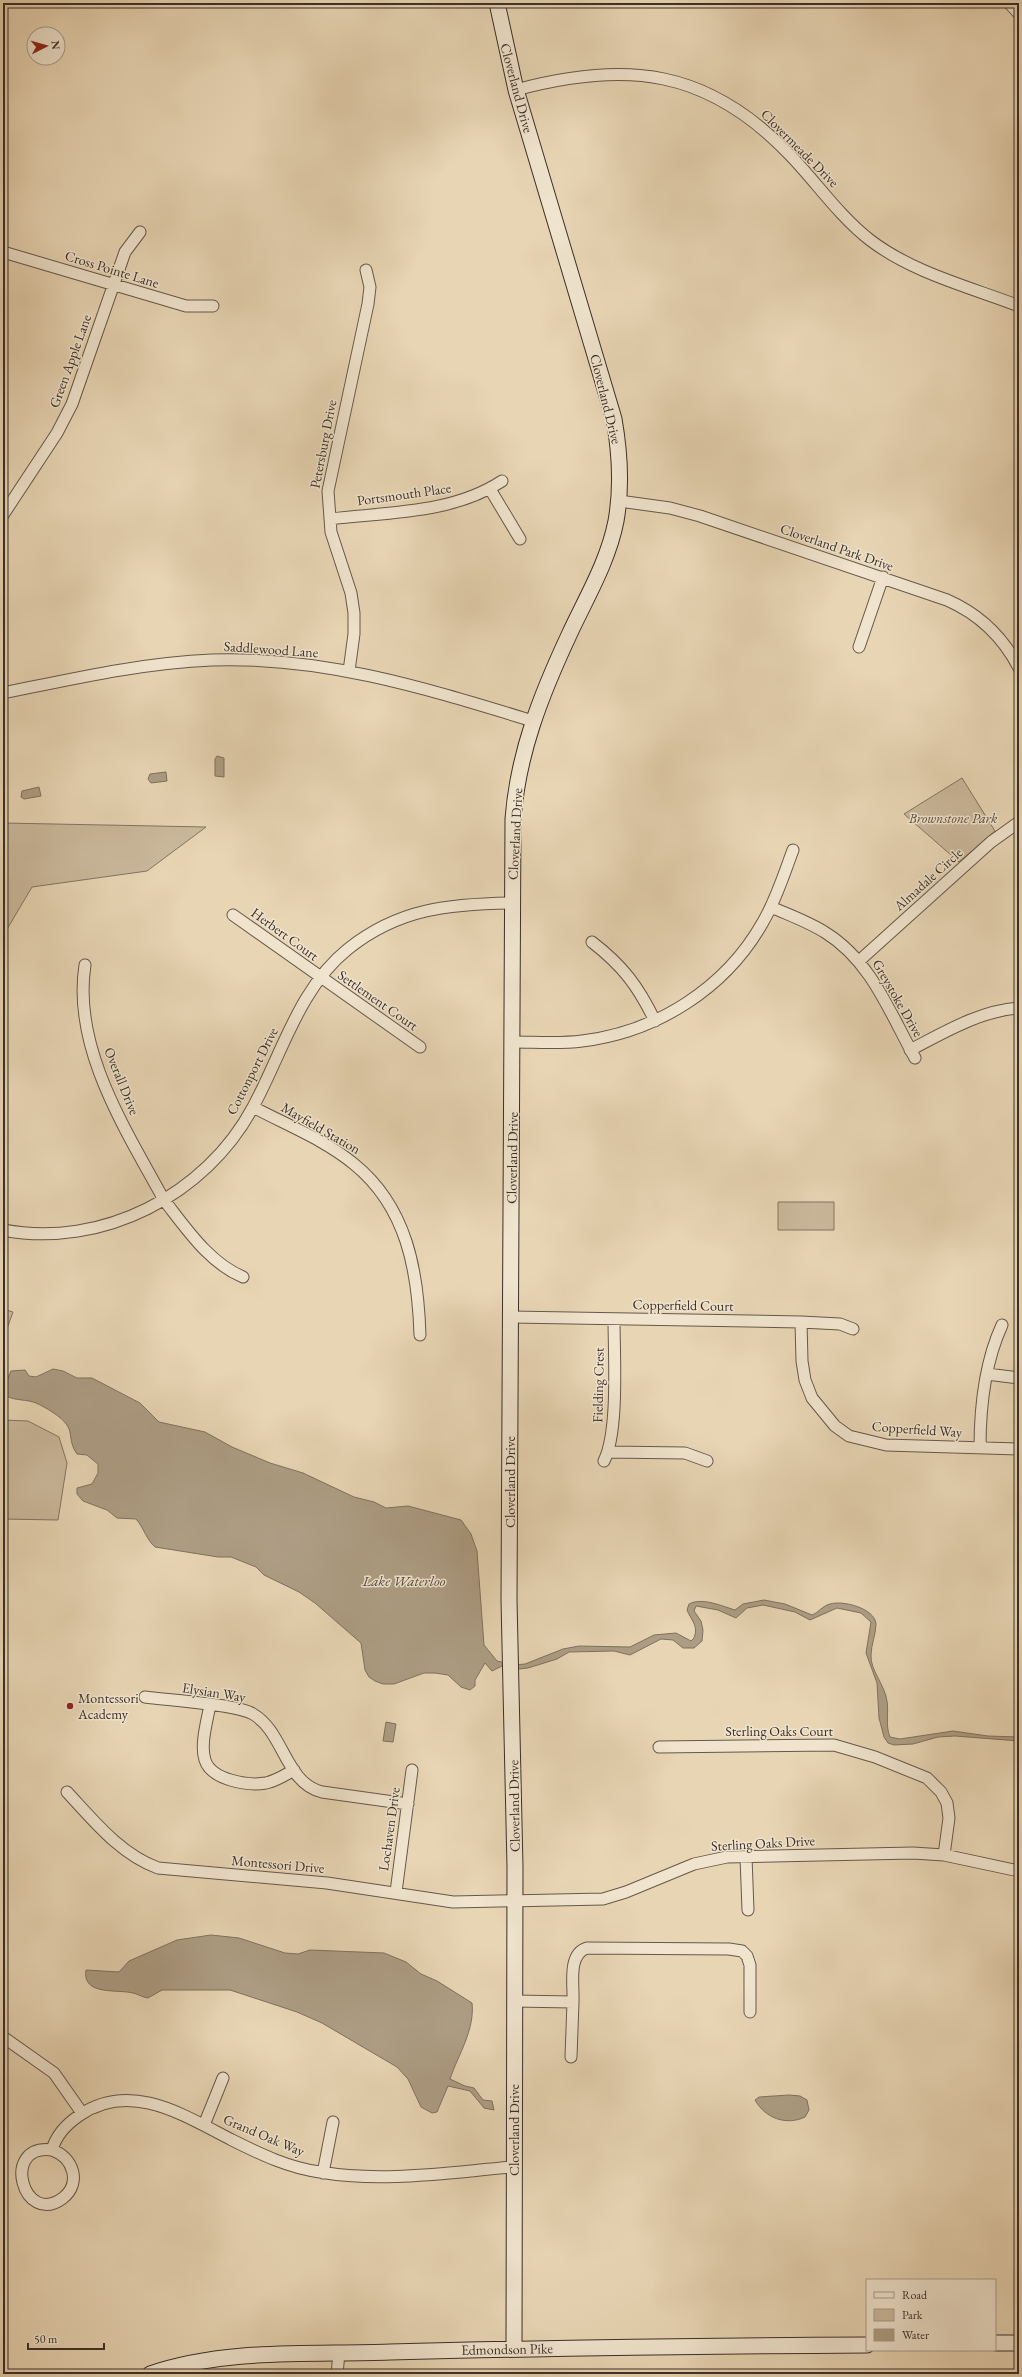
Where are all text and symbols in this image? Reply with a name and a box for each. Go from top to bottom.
north arrow [26,26,66,66]
text: N [49,40,63,50]
street label: Cloverland Drive [496,41,538,135]
street label: Clovermeade Drive [757,105,843,191]
street label: Cross Pointe Lane [63,246,162,292]
street label: Green Apple Lane [45,311,95,410]
street label: Cloverland Drive [586,352,626,446]
street label: Petersburg Drive [306,398,340,490]
street label: Portsmouth Place [356,478,453,510]
street label: Cloverland Park Drive [778,519,897,575]
street label: Saddlewood Lane [223,637,319,661]
street label: Cloverland Drive [504,787,526,880]
park label: Brownstone Park [908,809,998,827]
street label: Almadale Circle [889,843,967,915]
street label: Herbert Court [248,903,323,965]
street label: Greystoke Drive [868,956,928,1041]
street label: Settlement Court [334,966,422,1035]
street label: Cottonport Drive [222,1024,282,1118]
street label: Overall Drive [100,1044,144,1118]
street label: Mayfield Station [278,1098,364,1158]
street label: Cloverland Drive [502,1111,522,1204]
street label: Copperfield Court [632,1295,734,1315]
street label: Fielding Crest [588,1347,608,1423]
street label: Copperfield Way [871,1417,964,1441]
street label: Cloverland Drive [501,1435,519,1528]
water label: Lake Waterloo [362,1571,446,1590]
street label: Elysian Way [181,1678,248,1706]
place label: Montessori Academy [77,1689,139,1723]
marker: Montessori Academy [65,1701,75,1711]
street label: Sterling Oaks Court [725,1722,833,1740]
street label: Cloverland Drive [504,1759,524,1852]
street label: Lochaven Drive [374,1785,404,1872]
street label: Sterling Oaks Drive [711,1831,816,1855]
street label: Montessori Drive [231,1851,326,1877]
street label: Cloverland Drive [505,2083,523,2176]
street label: Grand Oak Way [221,2110,308,2160]
legend [866,2279,996,2351]
text: Road [902,2287,928,2303]
text: Park [902,2307,923,2323]
scale bar [28,2325,104,2351]
text: Water [902,2327,929,2343]
text: 50 m [34,2331,58,2347]
street label: Edmondson Pike [461,2339,554,2359]

